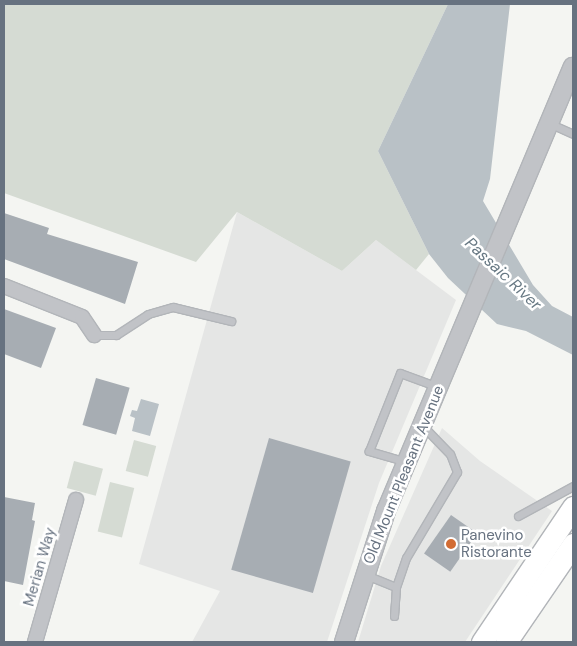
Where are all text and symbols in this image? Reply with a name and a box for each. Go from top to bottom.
water label: Passaic River [461,234,545,314]
street label: Old Mount Pleasant Avenue [360,383,448,567]
street label: Merian Way [20,526,60,608]
place label: Panevino Ristorante [461,526,532,561]
marker: Panevino Ristorante [445,538,457,550]

